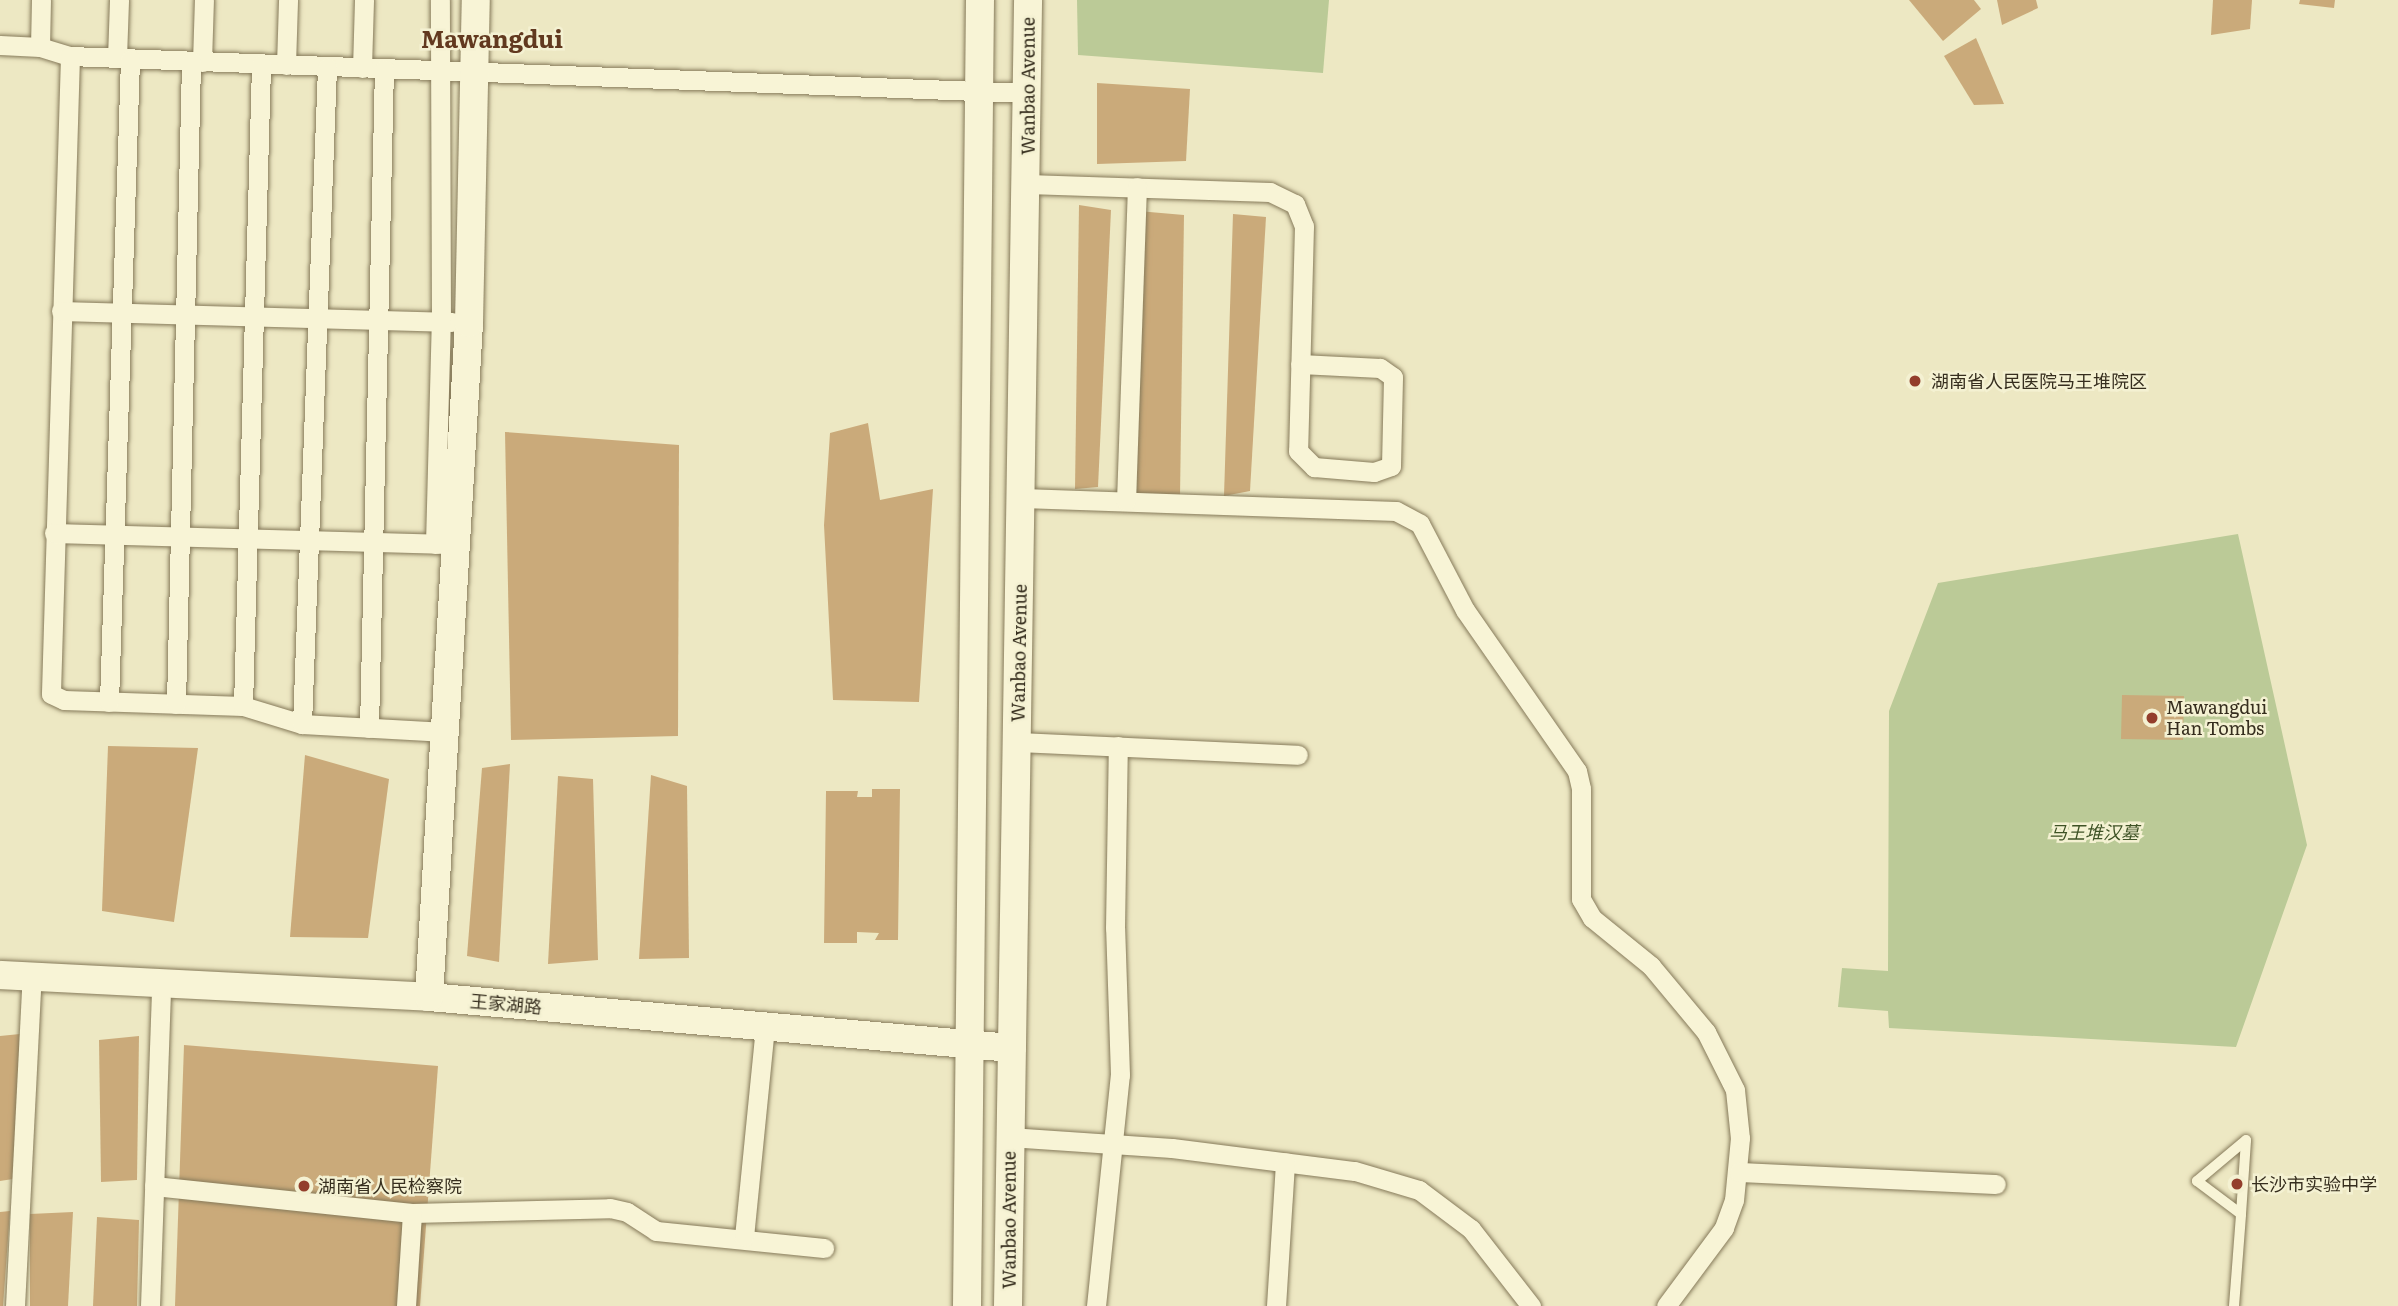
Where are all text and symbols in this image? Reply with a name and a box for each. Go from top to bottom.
street label: Wanbao Avenue [1017,17,1039,155]
district label: Mawangdui [421,24,563,52]
place label: 湖南省人民医院马王堆院区 [1931,370,2147,392]
marker: 湖南省人民医院马王堆院区 [1905,371,1925,391]
street label: Wanbao Avenue [1007,584,1031,722]
place label: Mawangdui Han Tombs [2166,697,2267,740]
marker: Mawangdui Han Tombs [2144,710,2160,726]
park label: 马王堆汉墓 [2049,821,2139,843]
street label: 王家湖路 [469,990,543,1018]
street label: Wanbao Avenue [998,1151,1020,1289]
place label: 长沙市实验中学 [2251,1173,2377,1195]
place label: 湖南省人民检察院 [318,1175,462,1197]
marker: 长沙市实验中学 [2229,1176,2245,1192]
marker: 湖南省人民检察院 [296,1178,312,1194]

